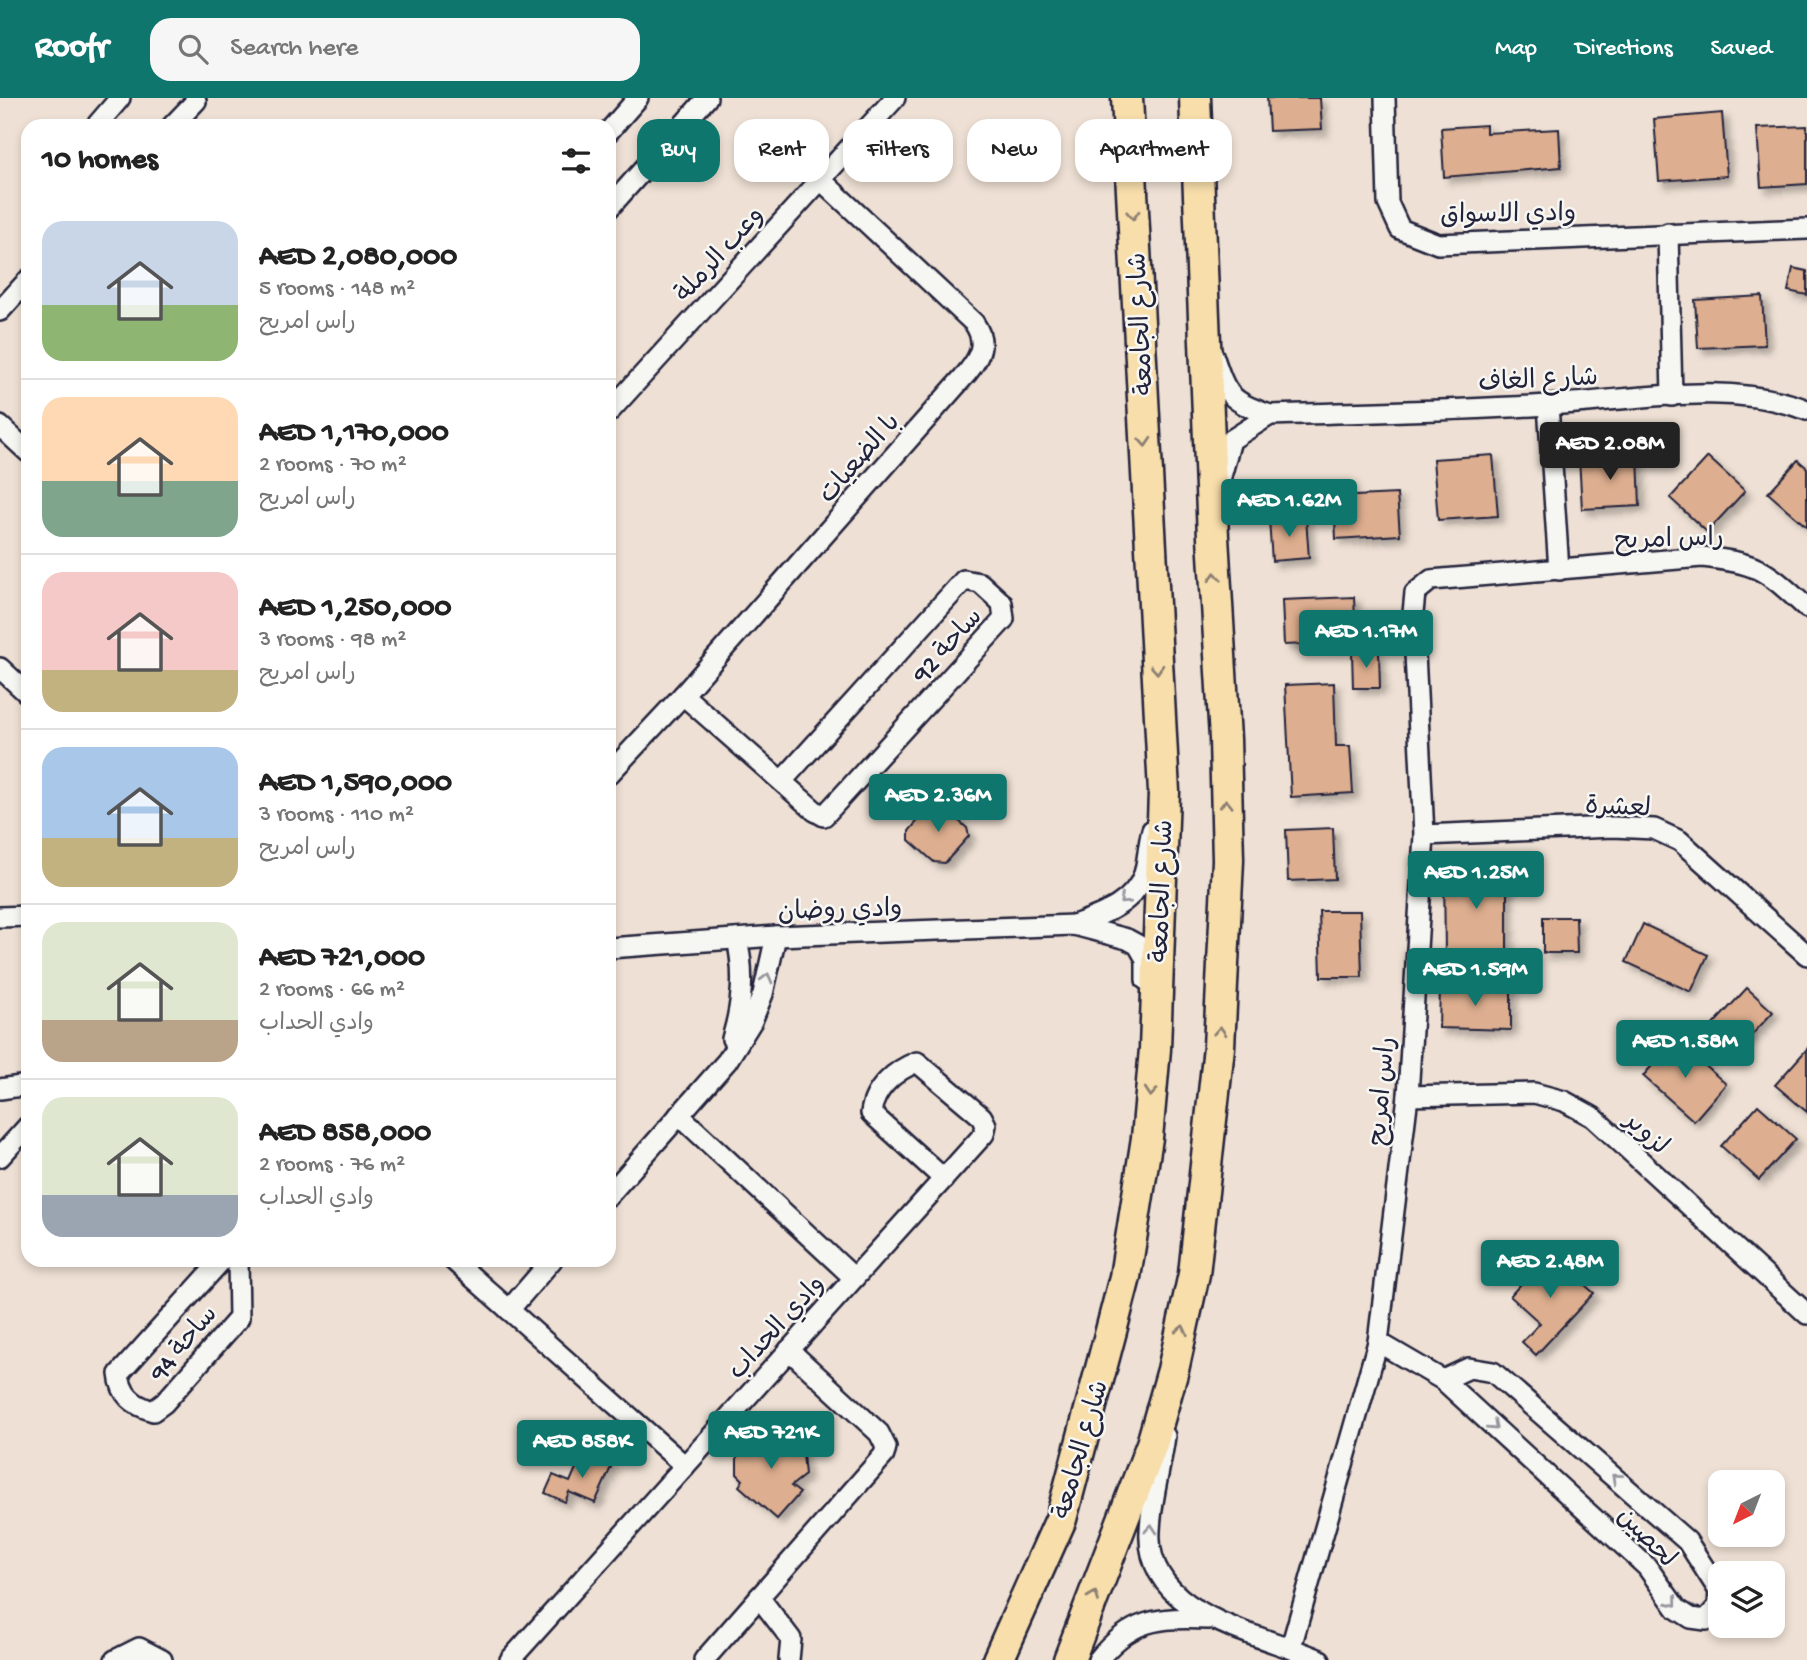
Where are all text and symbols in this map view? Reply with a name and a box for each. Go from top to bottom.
search box [150,18,640,81]
text: Roofr [35,30,108,68]
icon: search [174,30,212,68]
text: Search here [230,34,358,65]
text: Map [1495,35,1537,64]
text: Directions [1575,35,1673,64]
text: Saved [1711,35,1772,64]
chip: Buy [637,119,720,182]
chip: Rent [734,119,829,182]
chip: Filters [843,119,953,182]
chip: New [967,119,1061,182]
chip: Apartment [1075,119,1232,182]
icon: filters [557,142,595,180]
text: 10 homes [42,144,158,179]
street label: وادي الاسواق [1440,200,1576,233]
street label: وعب الرملة [670,202,772,310]
one-way arrow [1125,210,1140,221]
text: AED 2,080,000 [259,241,457,276]
icon: home [98,249,182,333]
street label: شارع الجامعة [1124,252,1163,396]
text: 5 rooms · 148 m² [259,276,415,303]
text: راس امريح [259,310,356,337]
street label: شارع الغاف [1478,364,1599,401]
street label: با الضعيات [814,409,909,511]
text: AED 1,170,000 [259,417,449,452]
pin: AED 2.08M [1530,422,1690,482]
icon: home [98,425,182,509]
text: AED 2.08M [1556,431,1664,458]
one-way arrow [1137,437,1152,448]
text: 2 rooms · 70 m² [259,452,407,479]
pin: AED 1.62M [1209,480,1369,539]
text: راس امريح [259,486,356,513]
text: AED 1.62M [1237,488,1341,515]
street label: راس امريح [1614,524,1724,559]
one-way arrow [1208,571,1223,582]
text: AED 1,250,000 [259,592,452,627]
icon: home [98,600,182,684]
street label: ساحة 92 [907,603,991,692]
pin: AED 1.17M [1286,610,1446,670]
text: AED 1.17M [1315,619,1417,646]
text: 3 rooms · 98 m² [259,627,406,654]
text: راس امريح [259,661,356,688]
one-way arrow [1149,664,1164,675]
text: AED 1,590,000 [259,767,452,802]
pin: AED 2.36M [858,774,1018,834]
icon: home [98,775,182,859]
text: AED 2.36M [885,783,991,810]
street label: لعشرة [1584,792,1651,827]
one-way arrow [1219,798,1234,809]
text: 3 rooms · 110 m² [259,802,414,829]
street label: شارع الجامعة [1147,819,1182,963]
text: راس امريح [259,836,356,863]
pin: AED 1.25M [1396,852,1556,911]
text: AED 1.25M [1424,860,1528,887]
one-way arrow [1120,892,1133,904]
street label: وادي روضان [777,895,903,930]
text: AED 721,000 [259,942,425,977]
pin: AED 1.59M [1395,948,1555,1008]
icon: home [98,950,182,1034]
text: AED 1.59M [1423,957,1527,984]
one-way arrow [759,973,773,985]
text: 2 rooms · 66 m² [259,977,405,1004]
text: وادي الحداب [259,1011,374,1038]
pin: AED 1.58M [1605,1020,1765,1080]
one-way arrow [1212,1026,1227,1037]
text: AED 1.58M [1632,1029,1738,1056]
street label: راس امريح [1364,1036,1405,1147]
one-way arrow [1144,1087,1159,1098]
street label: لزوير [1615,1106,1673,1163]
text: AED 858,000 [259,1117,431,1152]
icon: home [98,1125,182,1209]
text: 2 rooms · 76 m² [259,1152,405,1179]
text: وادي الحداب [259,1186,374,1213]
pin: AED 2.48M [1470,1240,1630,1300]
text: AED 2.48M [1497,1249,1603,1276]
street label: وادي الحداب [723,1270,833,1388]
street label: ساحة 94 [144,1301,226,1390]
one-way arrow [1174,1324,1188,1336]
street label: شارع الجامعة [1049,1377,1118,1523]
pin: AED 721K [699,1412,843,1471]
one-way arrow [1485,1417,1498,1430]
pin: AED 858K [510,1420,654,1480]
text: AED 721K [724,1420,818,1447]
text: AED 858K [533,1429,631,1456]
north arrow [1708,1470,1785,1547]
map controls [1708,1470,1785,1638]
one-way arrow [1611,1474,1624,1486]
street label: لحصين [1608,1502,1681,1576]
one-way arrow [1143,1523,1158,1534]
button: layers [1708,1561,1785,1638]
one-way arrow [1085,1591,1099,1603]
one-way arrow [1664,1594,1677,1606]

